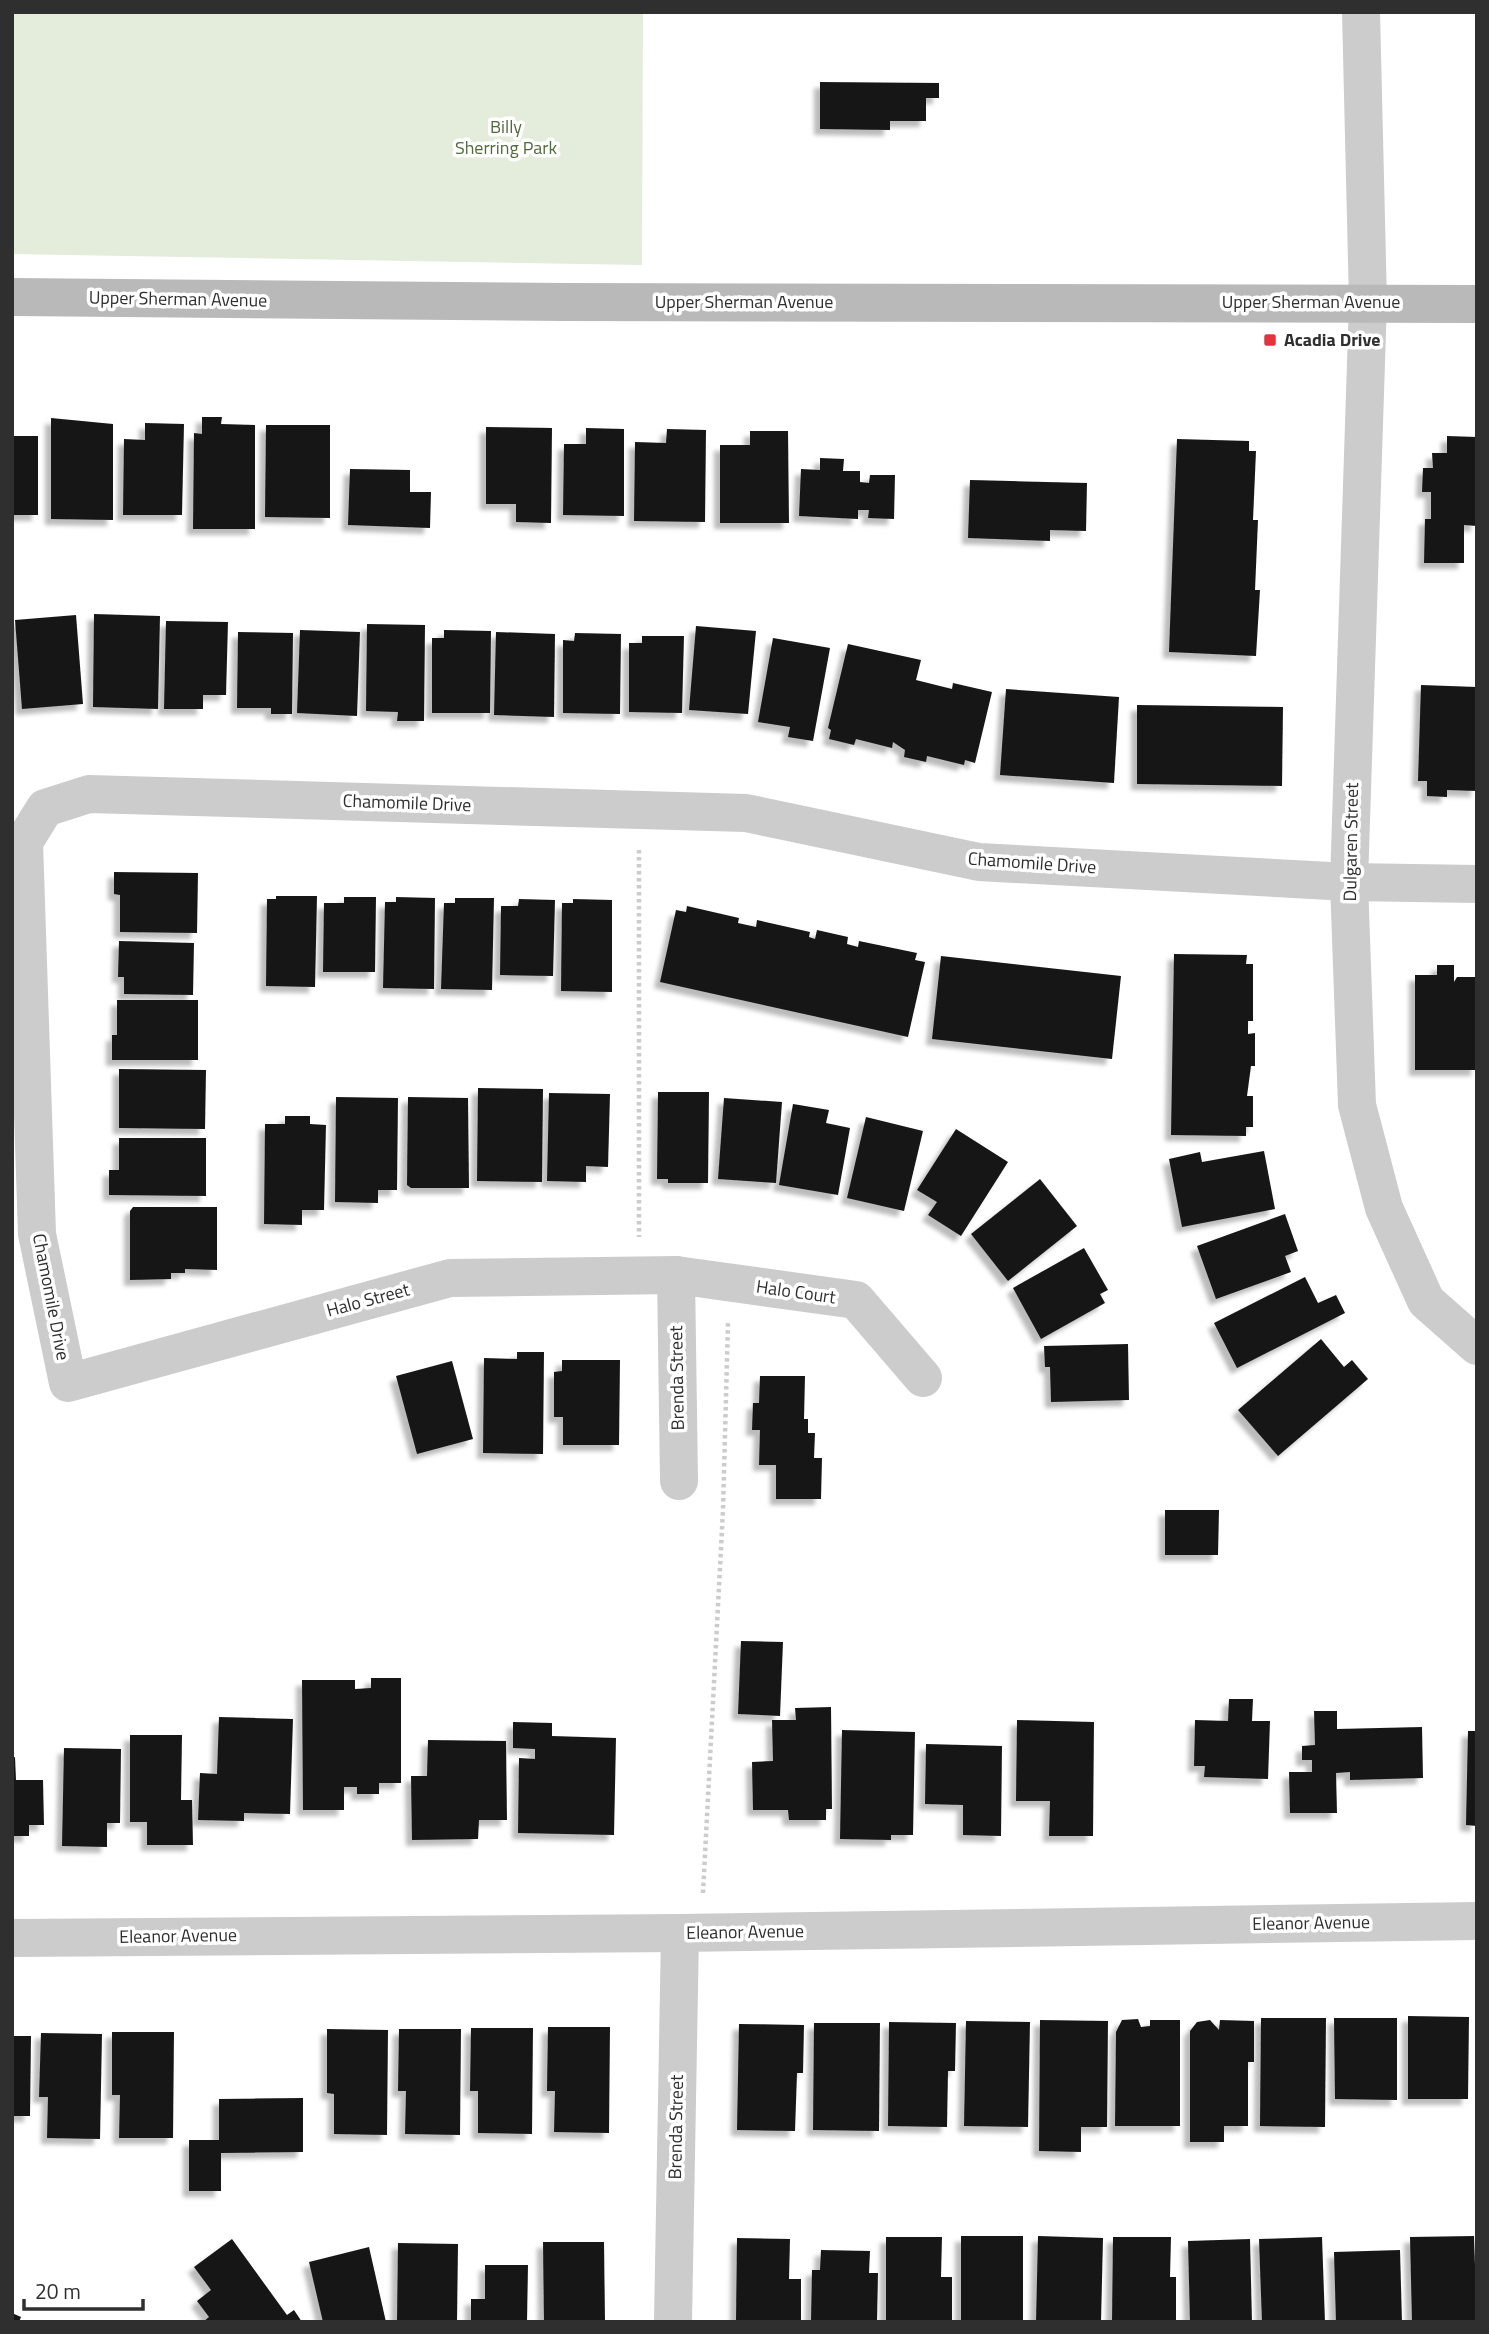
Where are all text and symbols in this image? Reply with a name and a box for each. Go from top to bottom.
park label: Billy Sherring Park [455,113,557,161]
street label: Upper Sherman Avenue [88,283,268,314]
street label: Upper Sherman Avenue [655,288,833,315]
street label: Upper Sherman Avenue [1222,288,1400,315]
place label: Acadia Drive [1284,326,1381,353]
marker: Acadia Drive [1262,332,1278,348]
street label: Dulgaren Street [1336,782,1365,902]
street label: Chamomile Drive [342,787,472,818]
street label: Chamomile Drive [967,845,1097,880]
street label: Chamomile Drive [26,1231,77,1363]
street label: Halo Court [755,1273,838,1311]
street label: Halo Street [323,1275,413,1324]
street label: Brenda Street [662,1325,691,1431]
street label: Eleanor Avenue [1252,1908,1370,1937]
street label: Eleanor Avenue [686,1917,804,1946]
street label: Eleanor Avenue [119,1921,237,1950]
street label: Brenda Street [661,2074,690,2180]
scale bar [24,2268,144,2312]
text: 20 m [35,2275,81,2307]

